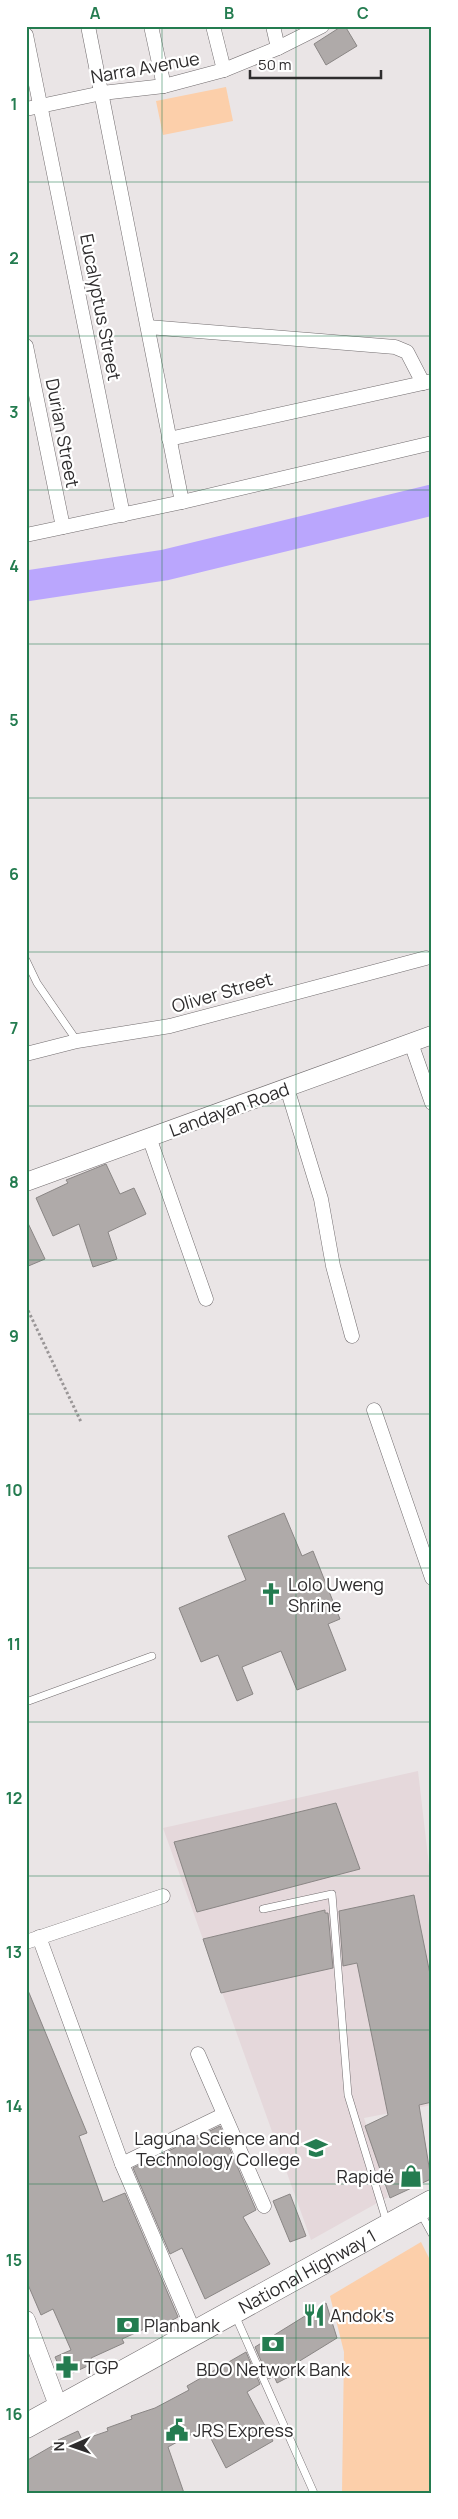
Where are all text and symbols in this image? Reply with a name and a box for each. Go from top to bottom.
text: A [90,2,101,24]
text: B [224,2,234,24]
text: C [357,2,369,24]
street label: Narra Avenue [89,46,201,88]
scale bar [250,48,382,80]
text: 50 m [258,54,292,75]
text: 1 [10,93,18,115]
street label: Eucalyptus Street [75,232,127,382]
text: 2 [9,247,19,269]
street label: Durian Street [41,376,85,490]
text: 3 [9,401,19,423]
text: 4 [9,555,19,577]
text: 5 [9,709,19,731]
text: 6 [9,863,19,885]
street label: Oliver Street [169,966,275,1018]
text: 7 [10,1017,18,1039]
street label: Landayan Road [166,1076,292,1142]
text: 8 [9,1171,19,1193]
text: 9 [9,1325,19,1347]
text: 10 [5,1479,23,1501]
place label: Lolo Uweng Shrine [288,1572,384,1617]
church icon: Lolo Uweng Shrine [258,1581,284,1607]
text: 11 [7,1633,21,1655]
text: 12 [6,1787,22,1809]
text: 13 [6,1941,22,1963]
text: 14 [6,2095,22,2117]
place label: Laguna Science and Technology College [134,2126,300,2171]
school or university icon: Laguna Science and Technology College [303,2135,329,2161]
shop icon: Rapidé [398,2163,424,2189]
place label: Rapidé [337,2164,394,2188]
street label: National Highway 1 [234,2223,380,2319]
text: 15 [6,2249,22,2271]
restaurant icon: Andok's [301,2302,327,2328]
place label: Andok's [330,2303,394,2327]
bank icon: Planbank [115,2312,141,2338]
place label: Planbank [144,2313,221,2337]
bank icon: BDO Network Bank [260,2331,286,2357]
pharmacy icon: TGP [54,2354,80,2380]
place label: TGP [84,2355,118,2379]
place label: BDO Network Bank [196,2357,351,2381]
text: 16 [6,2403,23,2425]
public building icon: JRS Express [164,2417,190,2443]
place label: JRS Express [193,2418,294,2442]
north arrow [48,2422,98,2472]
text: N [49,2441,68,2452]

